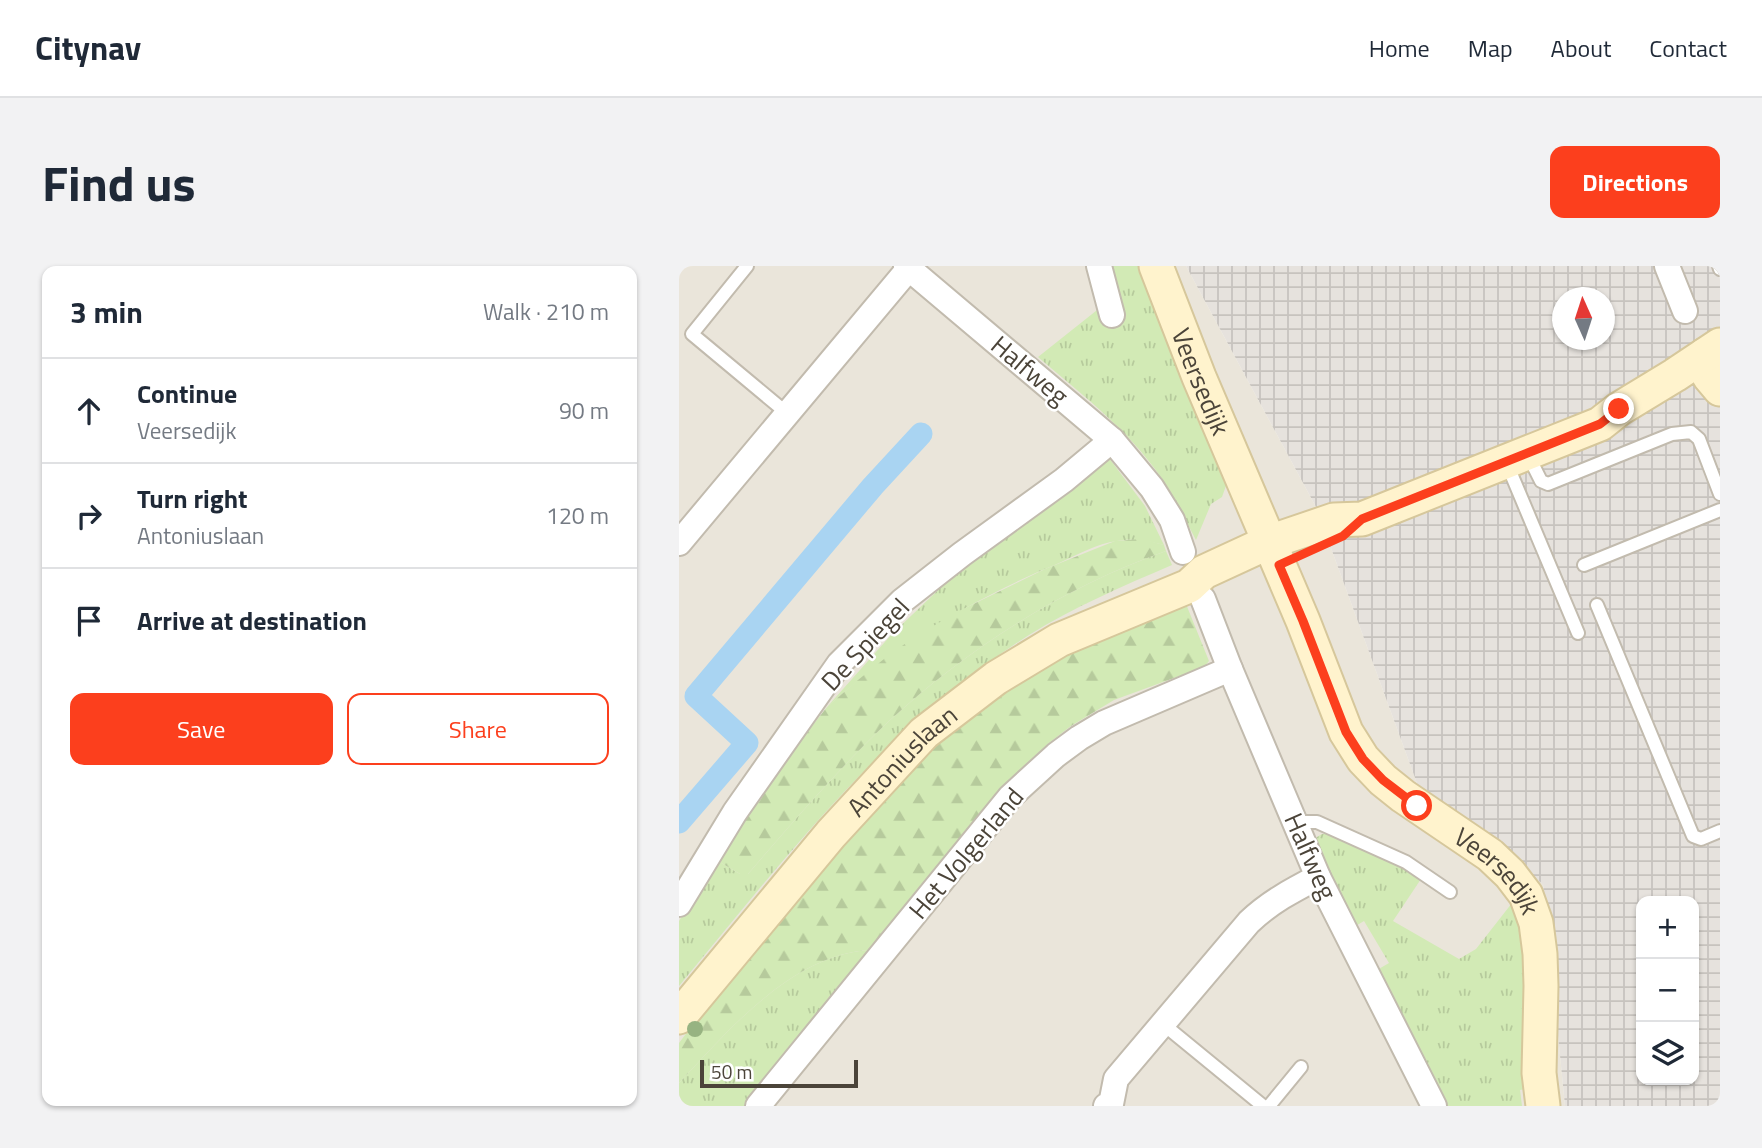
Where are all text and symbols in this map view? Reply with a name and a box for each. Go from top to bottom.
text: Citynav [35,23,141,73]
text: Home [1369,30,1430,66]
text: Map [1468,30,1513,66]
text: About [1551,30,1611,66]
text: Contact [1649,30,1727,66]
text: Find us [42,145,196,220]
button: Directions [1550,146,1720,218]
north arrow [1552,287,1615,350]
text: 3 min [70,289,143,335]
text: Walk · 210 m [483,294,609,329]
street label: Veersedijk [1162,322,1241,441]
street label: Halfweg [982,326,1078,414]
text: Continue [137,374,237,413]
icon: ahead [70,392,108,430]
text: 90 m [559,393,609,428]
route end [1603,393,1634,424]
text: Veersedijk [137,413,236,448]
text: Turn right [137,479,248,518]
icon: right [70,497,108,535]
text: 120 m [546,498,609,533]
text: Antoniuslaan [137,518,264,553]
street label: De Spiegel [812,589,918,699]
text: Arrive at destination [137,601,367,640]
icon: arrive [70,602,108,640]
button: Save [70,693,333,765]
button: Share [347,693,609,765]
street label: Antoniuslaan [837,695,965,825]
street label: Het Volgerland [899,779,1033,927]
route start [1401,790,1432,821]
street label: Halfweg [1275,806,1347,906]
street label: Veersedijk [1447,817,1551,920]
map controls [1636,896,1699,1085]
button: + [1636,896,1699,959]
button: − [1636,959,1699,1022]
button: layers [1636,1022,1699,1085]
scale bar [700,1057,857,1089]
text: 50 m [711,1057,752,1086]

